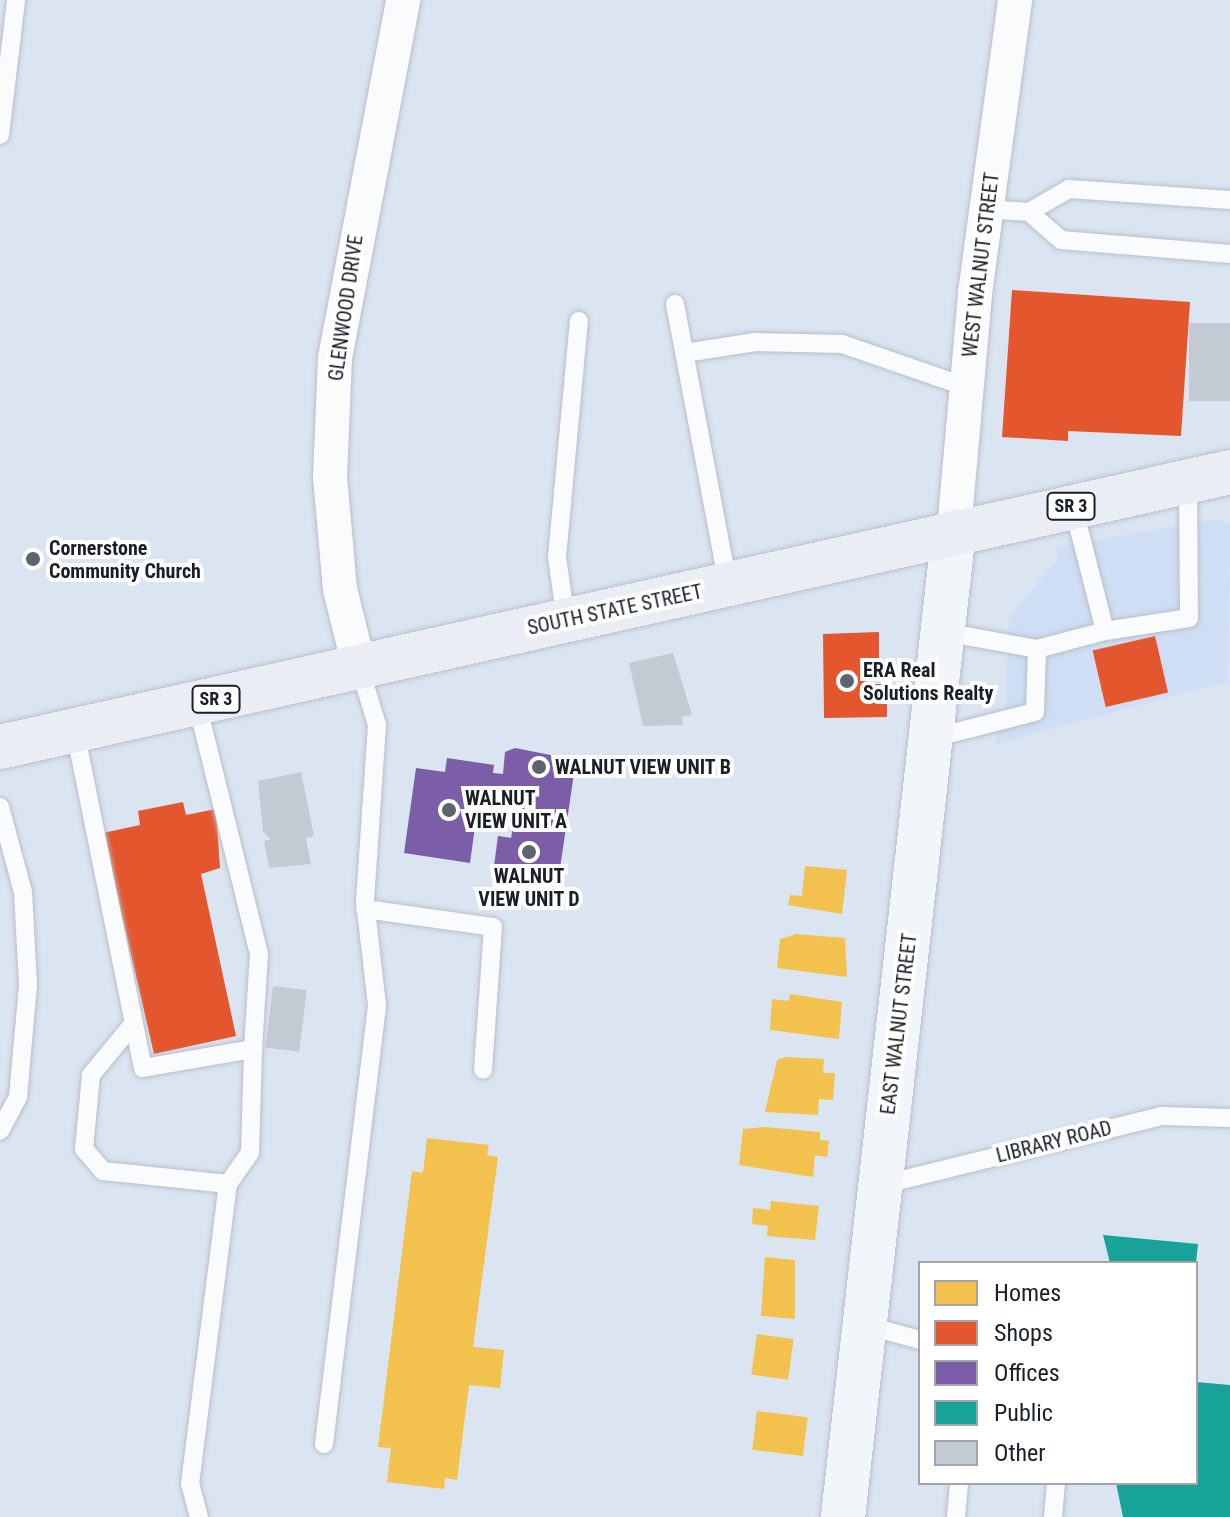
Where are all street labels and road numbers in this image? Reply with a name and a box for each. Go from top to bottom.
street label: WEST WALNUT STREET [958,171,1004,359]
street label: GLENWOOD DRIVE [324,233,368,383]
road number: SR 3 [1045,492,1097,520]
street label: SOUTH STATE STREET [525,580,705,640]
road number: SR 3 [190,685,242,713]
street label: EAST WALNUT STREET [876,932,922,1116]
street label: LIBRARY ROAD [994,1116,1114,1168]

